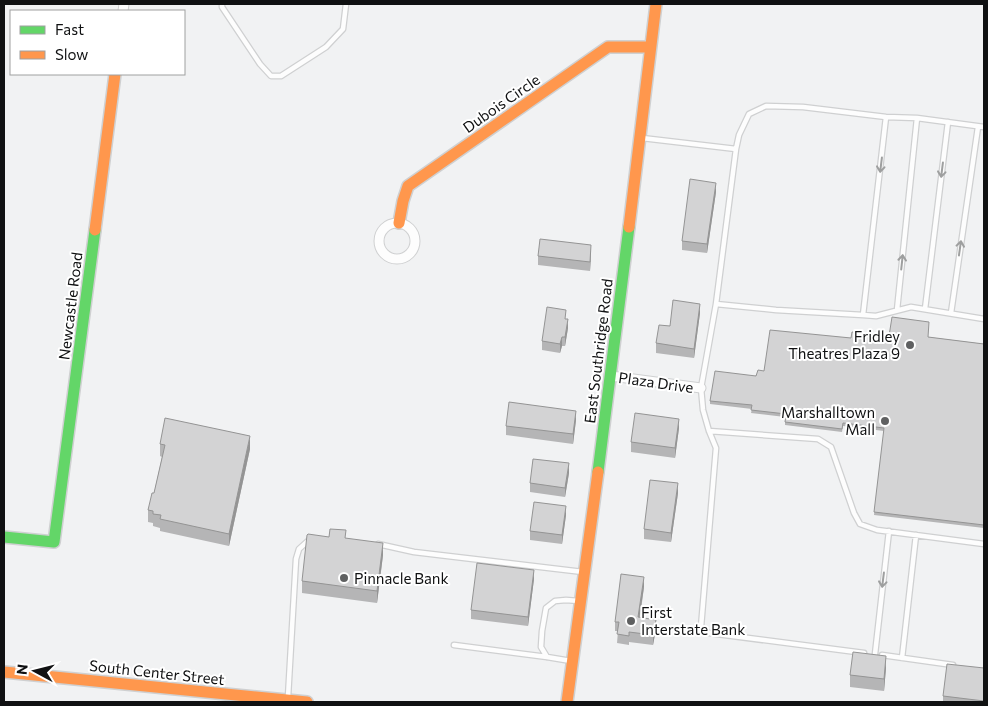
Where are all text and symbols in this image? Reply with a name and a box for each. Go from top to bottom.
legend [10,10,185,75]
text: Fast [55,20,84,38]
text: Slow [55,45,88,63]
street label: Dubois Circle [459,70,543,136]
one-way arrow [876,157,886,173]
one-way arrow [937,162,947,178]
one-way arrow [956,240,966,256]
street label: Newcastle Road [54,251,86,361]
one-way arrow [897,254,907,270]
street label: East Southridge Road [580,278,616,424]
place label: Fridley Theatres Plaza 9 [788,327,900,362]
marker: Fridley Theatres Plaza 9 [904,339,916,351]
street label: Plaza Drive [617,368,695,396]
place label: Marshalltown Mall [781,403,875,438]
marker: Marshalltown Mall [879,415,891,427]
place label: Pinnacle Bank [354,569,449,587]
one-way arrow [878,571,888,587]
marker: Pinnacle Bank [338,572,350,584]
place label: First Interstate Bank [641,603,745,638]
marker: First Interstate Bank [625,615,637,627]
north arrow [10,646,60,696]
street label: South Center Street [89,656,225,688]
text: N [13,663,31,676]

